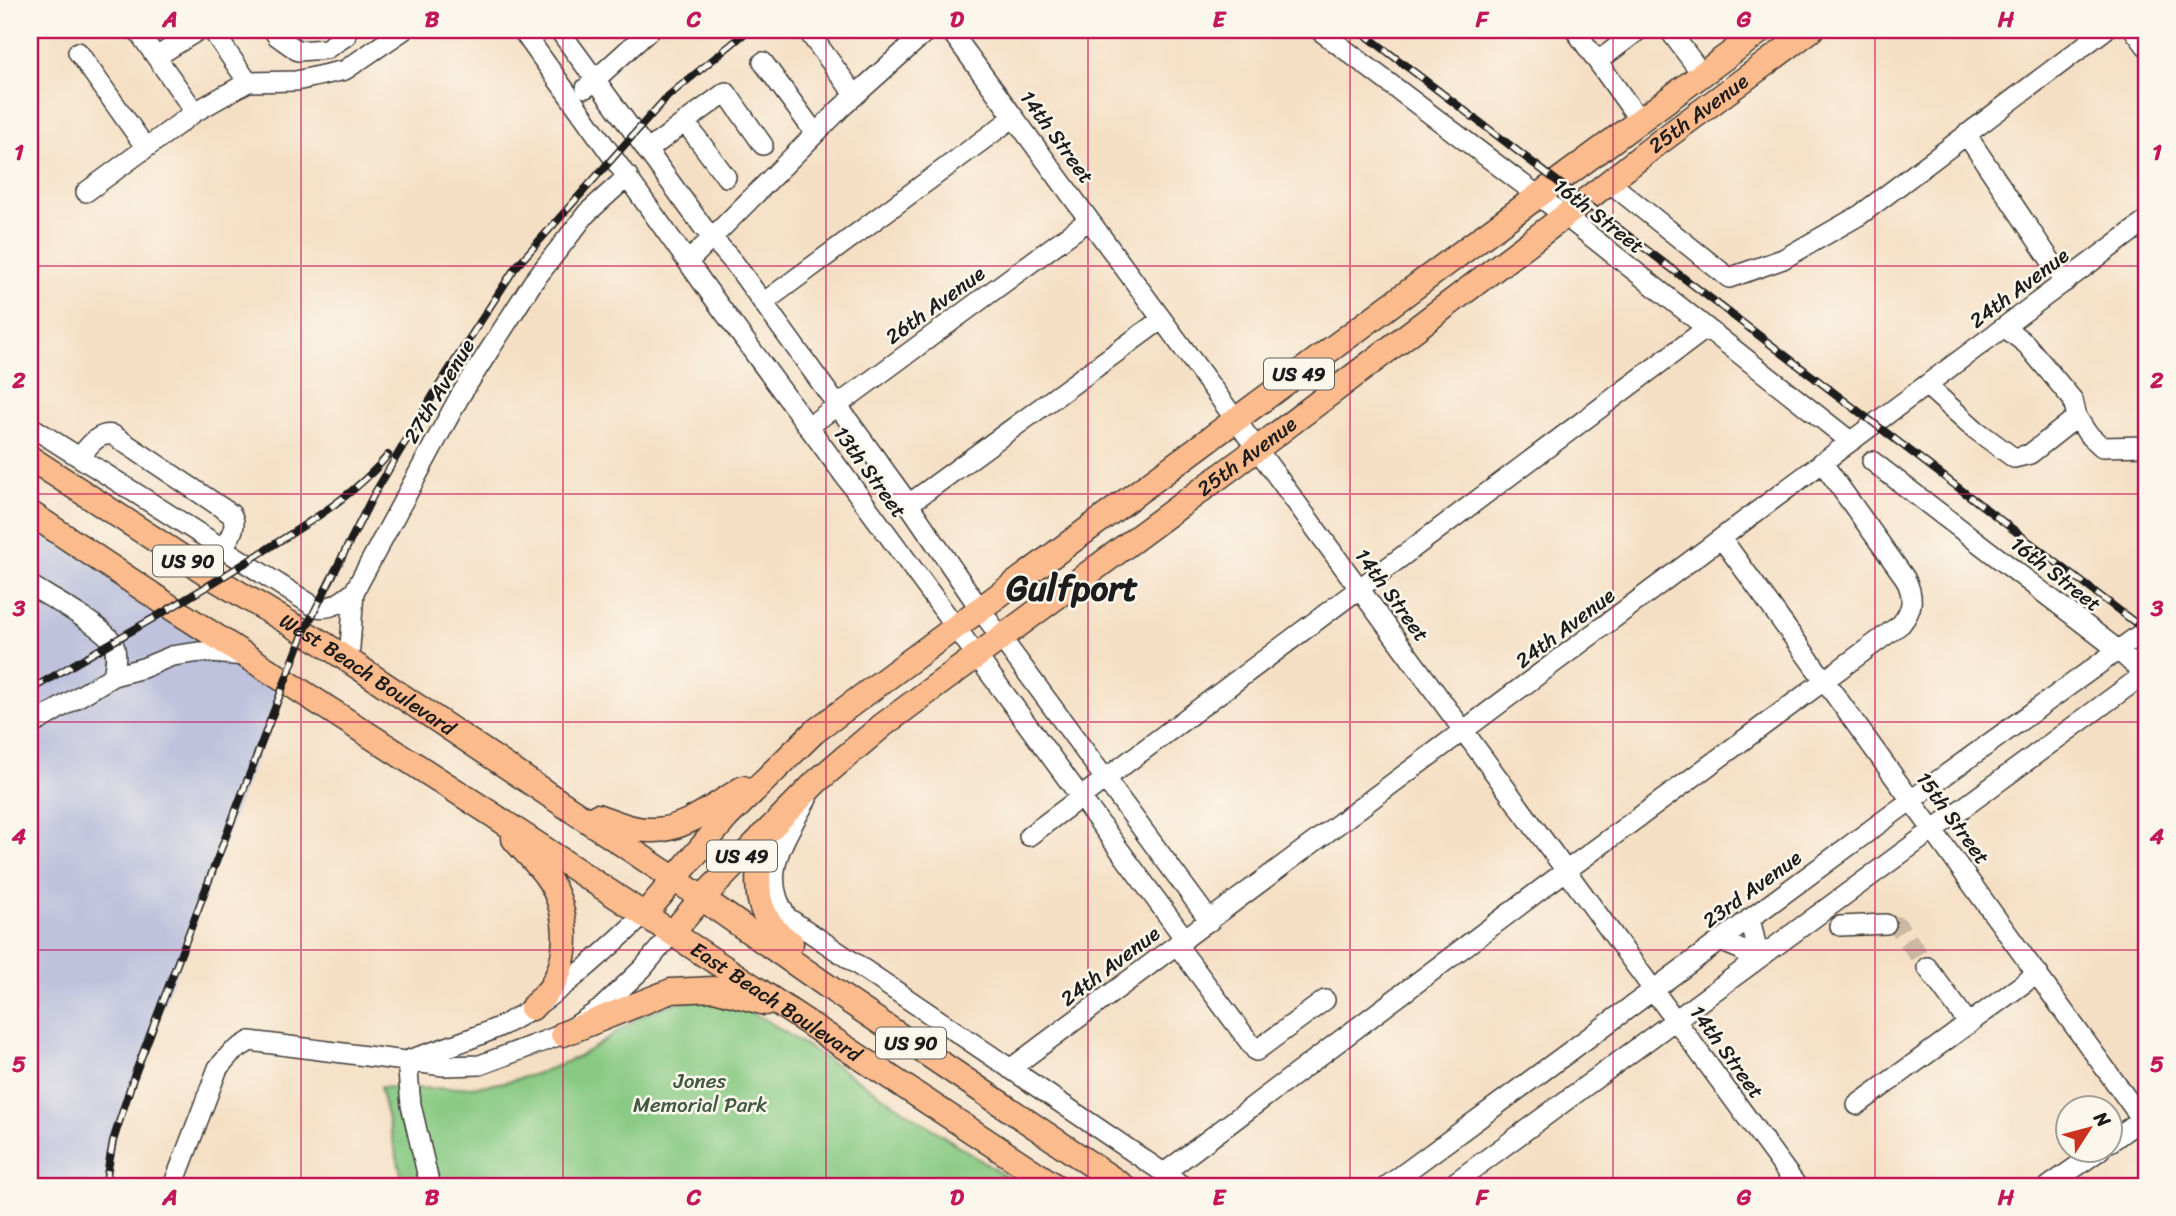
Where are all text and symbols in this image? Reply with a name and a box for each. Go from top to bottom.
text: A [161,0,178,40]
text: B [425,0,440,40]
text: C [686,0,702,40]
text: D [950,0,965,40]
text: E [1213,0,1228,40]
text: F [1475,0,1490,40]
text: G [1736,0,1752,40]
text: H [1997,0,2015,40]
street label: 25th Avenue [1639,63,1757,163]
street label: 14th Street [1010,82,1104,192]
text: 1 [14,132,24,173]
text: 1 [2152,132,2162,173]
street label: 16th Street [1545,168,1653,264]
street label: 24th Avenue [1960,237,2078,339]
street label: 26th Avenue [877,255,993,355]
street label: 27th Avenue [393,331,485,451]
road number: US 49 [1264,358,1334,390]
text: 2 [11,360,26,401]
text: 2 [2149,360,2164,401]
street label: 25th Avenue [1188,406,1305,507]
street label: 13th Street [823,417,917,527]
street label: 16th Street [2002,526,2110,622]
street label: 14th Street [1345,540,1439,650]
road number: US 90 [153,546,223,576]
district label: Gulfport [1006,557,1139,619]
street label: 24th Avenue [1506,577,1624,679]
text: 3 [12,588,26,629]
text: 3 [2150,588,2164,629]
street label: West Beach Boulevard [272,602,465,747]
street label: 15th Street [1906,763,2000,873]
text: 4 [11,816,27,857]
text: 4 [2149,816,2165,857]
street label: 23rd Avenue [1694,840,1810,938]
road number: US 49 [707,841,777,872]
street label: 24th Avenue [1051,915,1169,1017]
street label: East Beach Boulevard [682,931,871,1074]
street label: 14th Street [1680,997,1774,1107]
road number: US 90 [876,1028,946,1058]
text: 5 [12,1044,26,1085]
text: 5 [2150,1044,2164,1085]
park label: Jones Memorial Park [633,1062,767,1124]
north arrow [2054,1094,2124,1164]
text: N [2085,1103,2120,1135]
text: A [161,1177,178,1216]
text: B [425,1177,440,1216]
text: C [686,1177,702,1216]
text: D [950,1177,965,1216]
text: E [1213,1177,1228,1216]
text: F [1475,1177,1490,1216]
text: G [1736,1177,1752,1216]
text: H [1997,1177,2015,1216]

